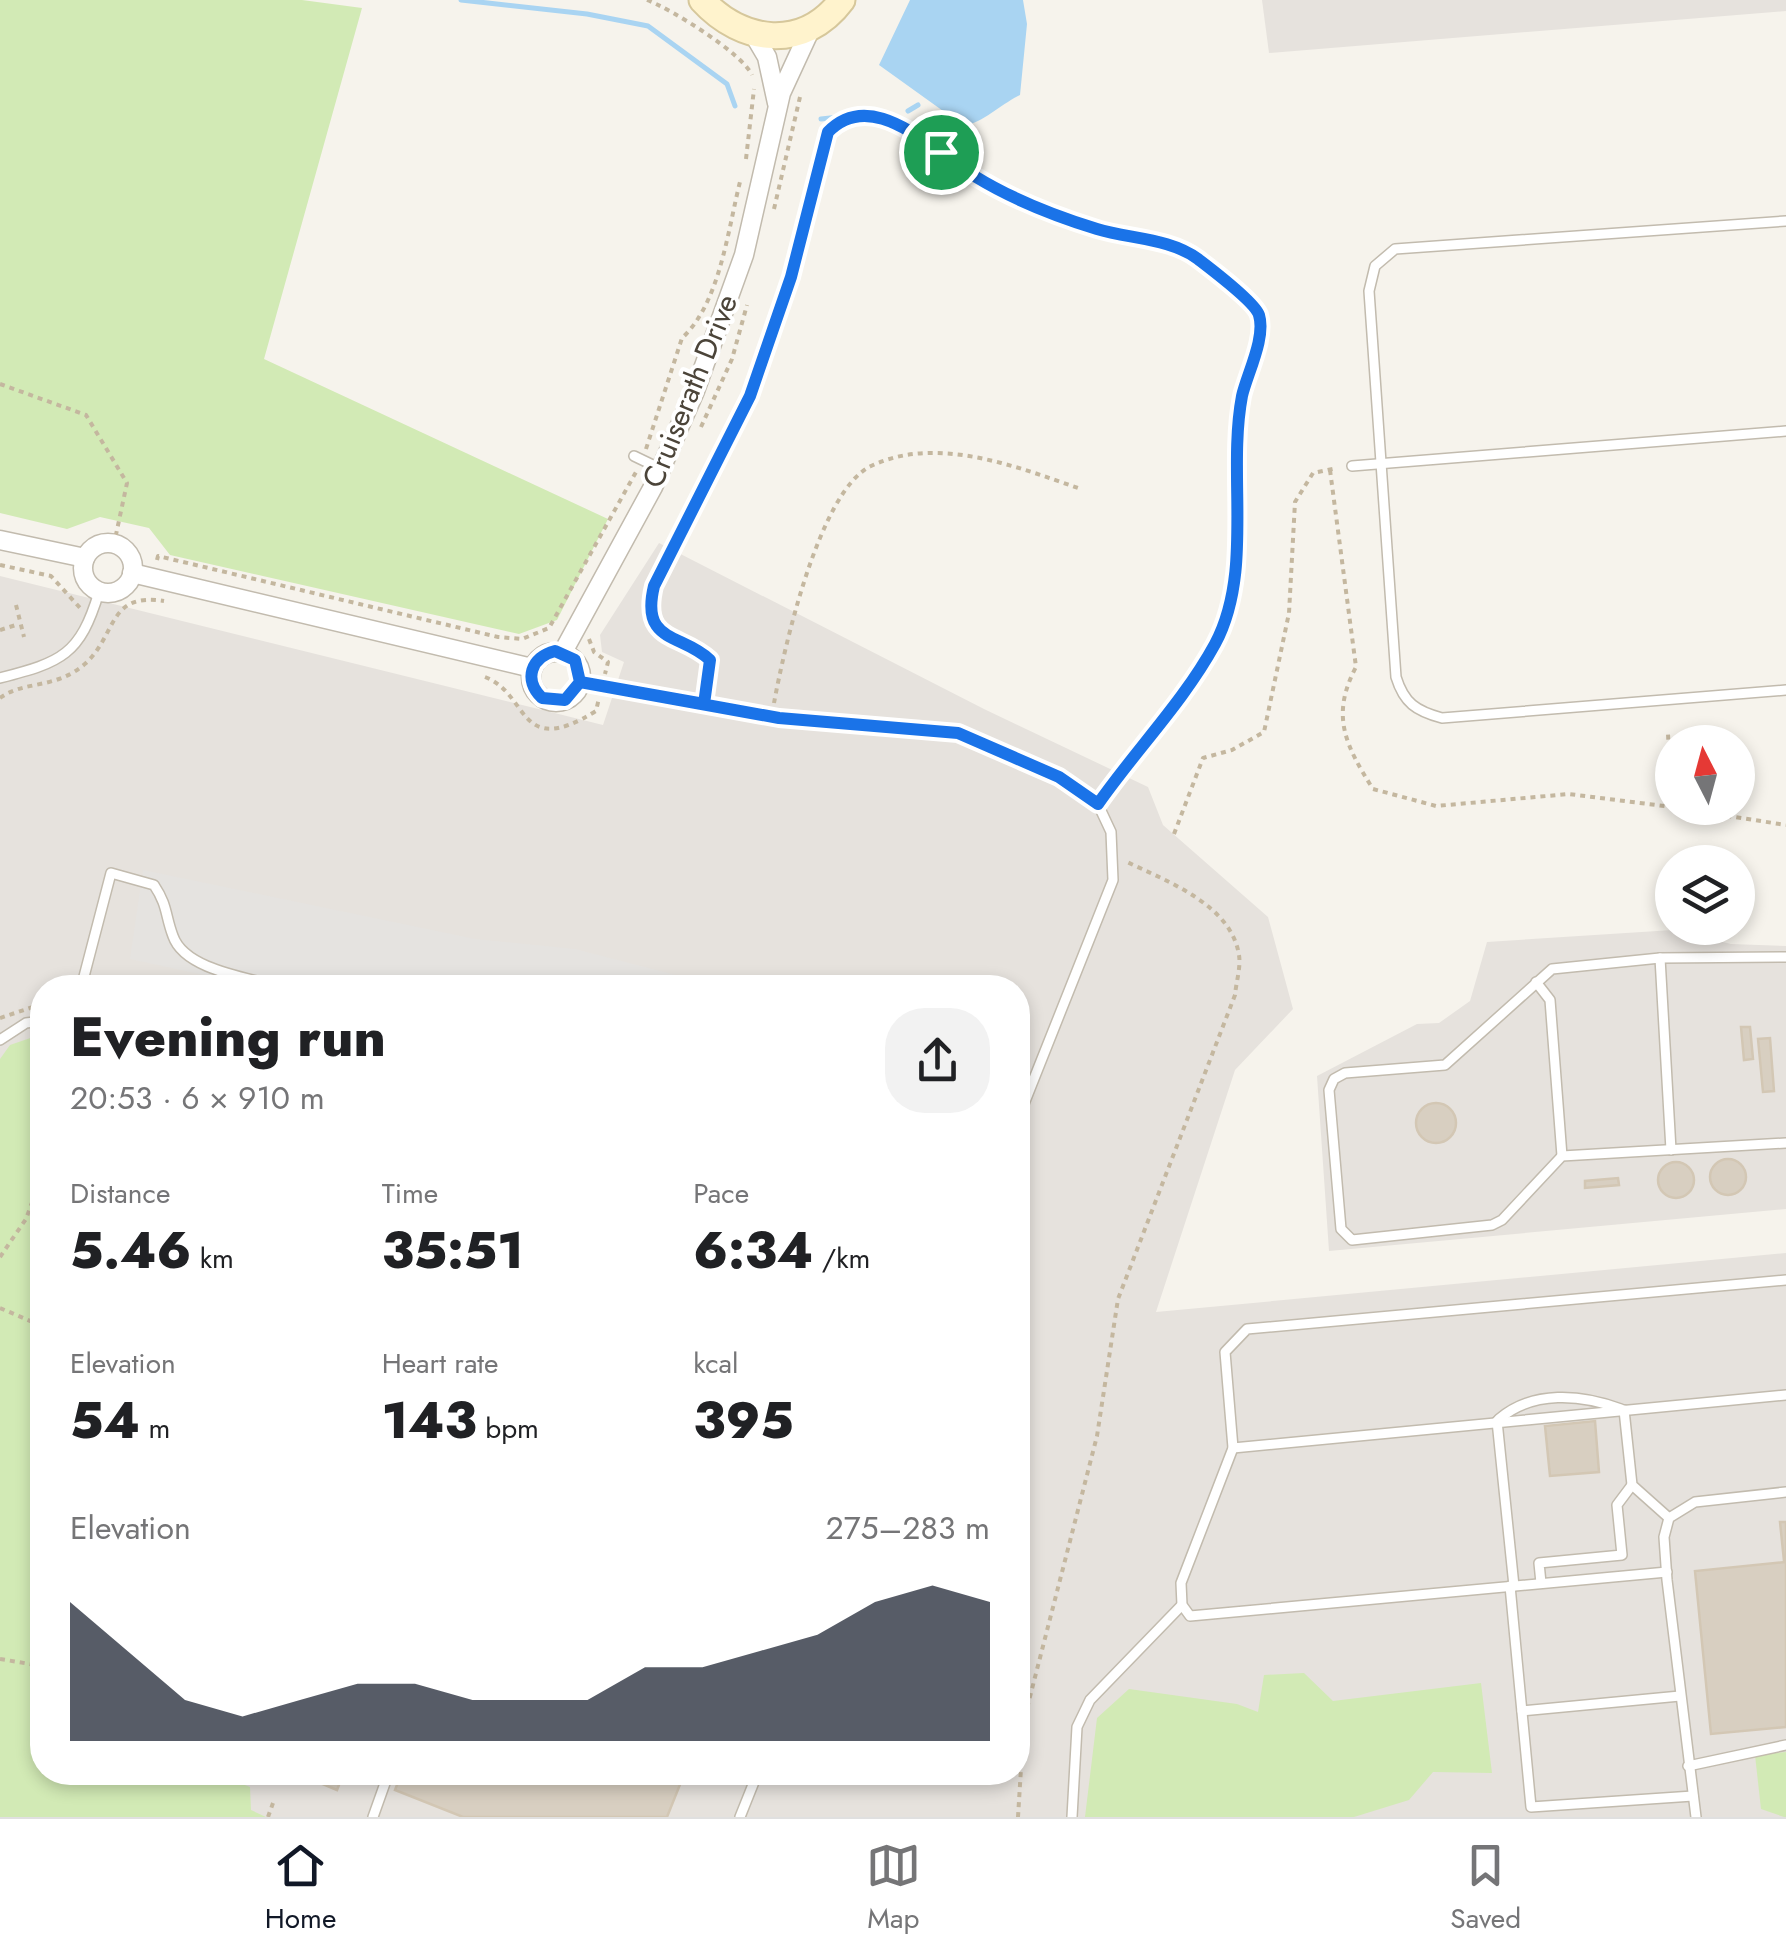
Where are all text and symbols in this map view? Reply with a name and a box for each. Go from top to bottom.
pin [899,110,984,195]
icon: arrive [914,125,969,180]
street label: Cruiserath Drive [631,288,748,494]
north arrow [1655,725,1755,825]
map controls [1655,725,1755,945]
button: layers [1655,845,1755,945]
text: Evening run [70,997,386,1077]
button: share [885,1008,990,1113]
text: 20:53 · 6 × 910 m [70,1075,325,1121]
text: Distance [70,1173,170,1214]
text: Time [382,1173,438,1214]
text: Pace [693,1173,749,1214]
text: 5.46 [70,1214,191,1287]
text: 35:51 [382,1214,524,1287]
text: 6:34 [693,1214,813,1287]
text: km [191,1238,234,1279]
text: /km [813,1238,870,1279]
text: Elevation [70,1343,176,1384]
text: Heart rate [382,1343,499,1384]
text: kcal [693,1343,739,1384]
text: 54 [70,1384,140,1457]
text: 143 [382,1384,477,1457]
text: 395 [693,1384,794,1457]
text: m [140,1408,170,1449]
text: bpm [477,1408,539,1449]
text: Elevation [70,1505,191,1551]
text: 275–283 m [826,1505,990,1551]
tab: Home [265,1838,336,1939]
tab: Map [866,1838,921,1939]
tab: Saved [1450,1838,1521,1939]

